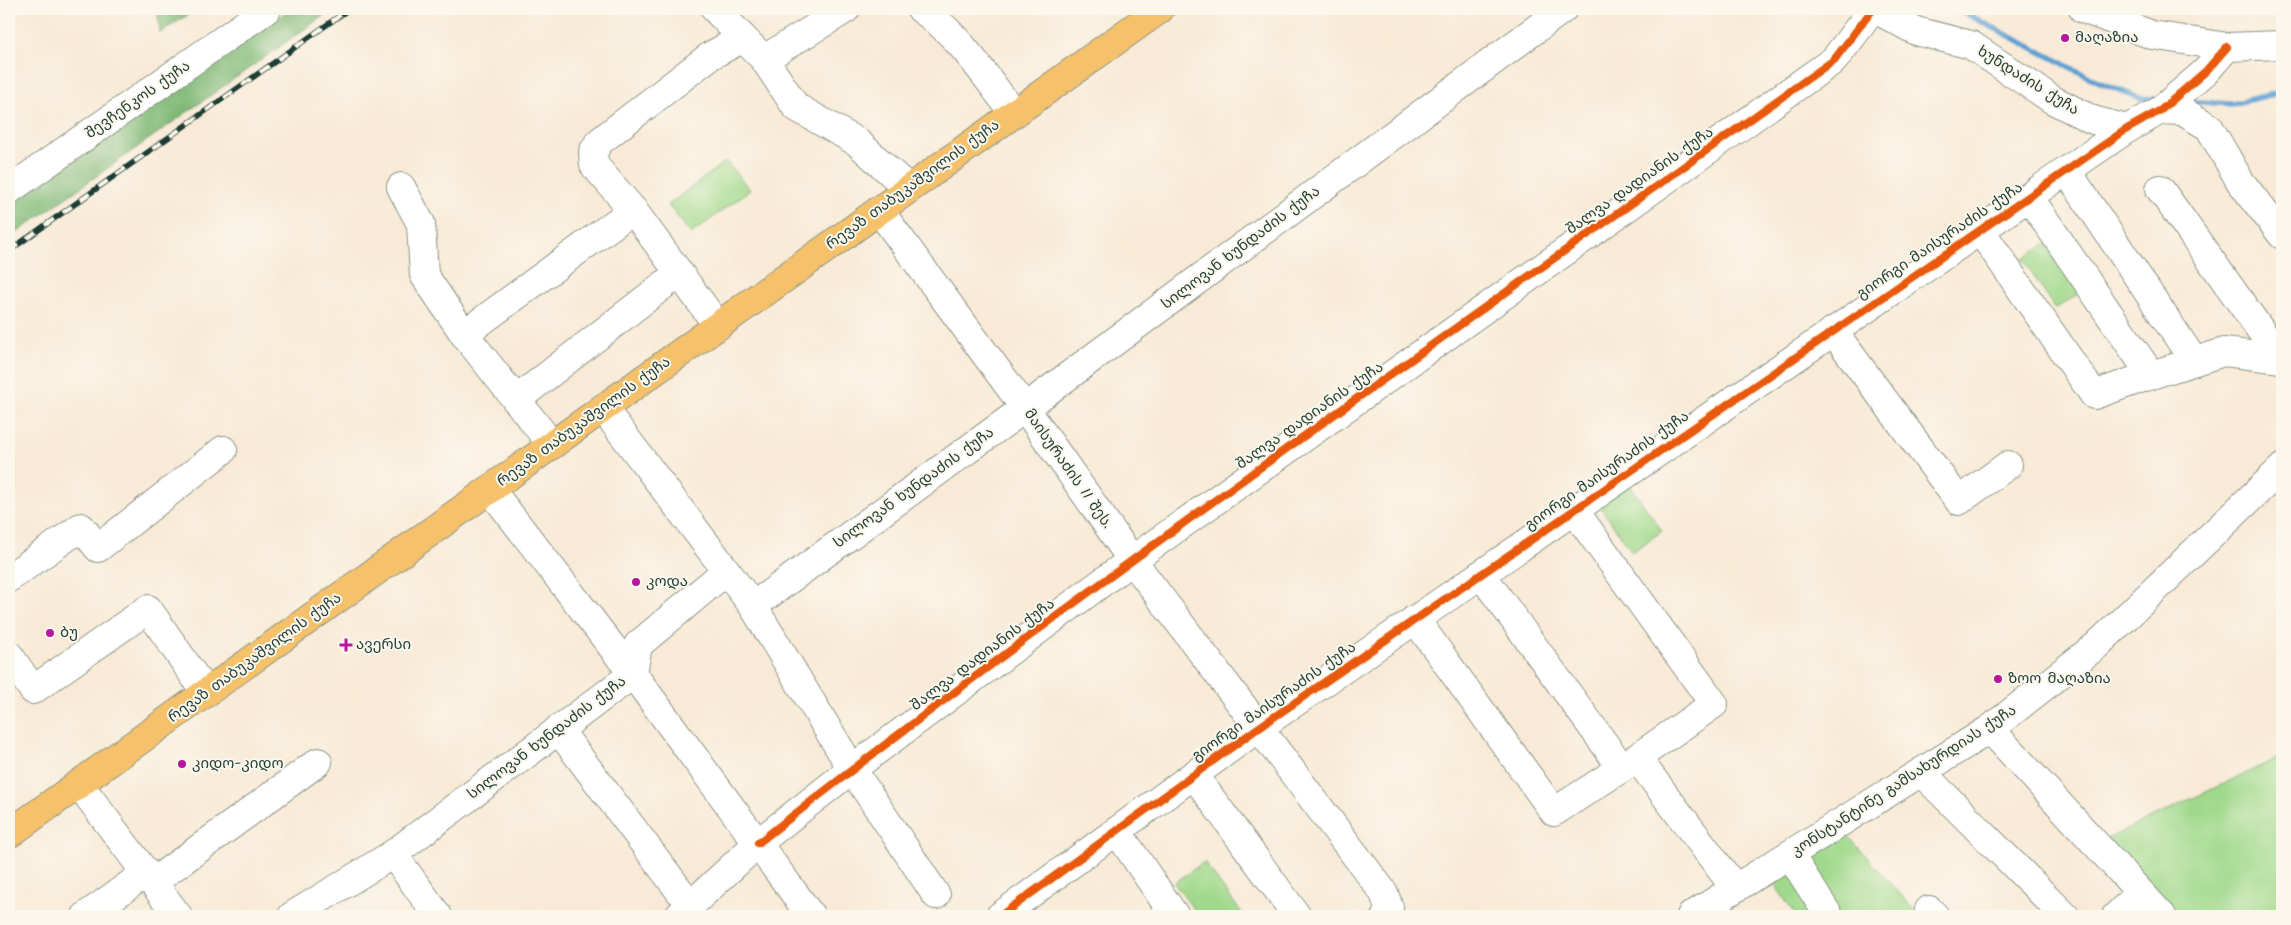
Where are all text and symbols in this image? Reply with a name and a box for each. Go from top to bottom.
place label: მაღაზია [2075,26,2138,50]
marker: მაღაზია [2059,32,2071,44]
street label: ხუნდაძის ქუჩა [1972,40,2084,122]
street label: შევჩენკოს ქუჩა [80,55,196,145]
street label: რევაზ თაბუკაშვილის ქუჩა [821,114,1005,256]
street label: შალვა დადიანის ქუჩა [1561,121,1719,241]
street label: გიორგი მაისურაძის ქუჩა [1852,176,2028,306]
street label: სილოვან ხუნდაძის ქუჩა [1156,180,1326,316]
street label: რევაზ თაბუკაშვილის ქუჩა [492,351,676,493]
street label: შალვა დადიანის ქუჩა [1231,356,1389,476]
street label: მაისურაძის II შეს. [1017,404,1119,534]
street label: გიორგი მაისურაძის ქუჩა [1520,405,1694,537]
street label: სილოვან ხუნდაძის ქუჩა [829,421,999,555]
place label: კოდა [646,570,688,594]
marker: კოდა [630,576,642,588]
street label: რევაზ თაბუკაშვილის ქუჩა [163,587,347,729]
street label: შალვა დადიანის ქუჩა [906,593,1060,717]
place label: ბუ [60,621,78,645]
marker: ბუ [44,627,56,639]
place label: ავერსი [356,633,411,657]
street label: გიორგი მაისურაძის ქუჩა [1187,636,1361,768]
marker: ავერსი [340,639,352,651]
place label: ზოო მაღაზია [2008,667,2111,691]
street label: სილოვან ხუნდაძის ქუჩა [462,670,632,806]
marker: ზოო მაღაზია [1992,673,2004,685]
street label: კონსტანტინე გამსახურდიას ქუჩა [1786,699,2022,863]
place label: კიდო-კიდო [192,752,284,776]
marker: კიდო-კიდო [176,758,188,770]

